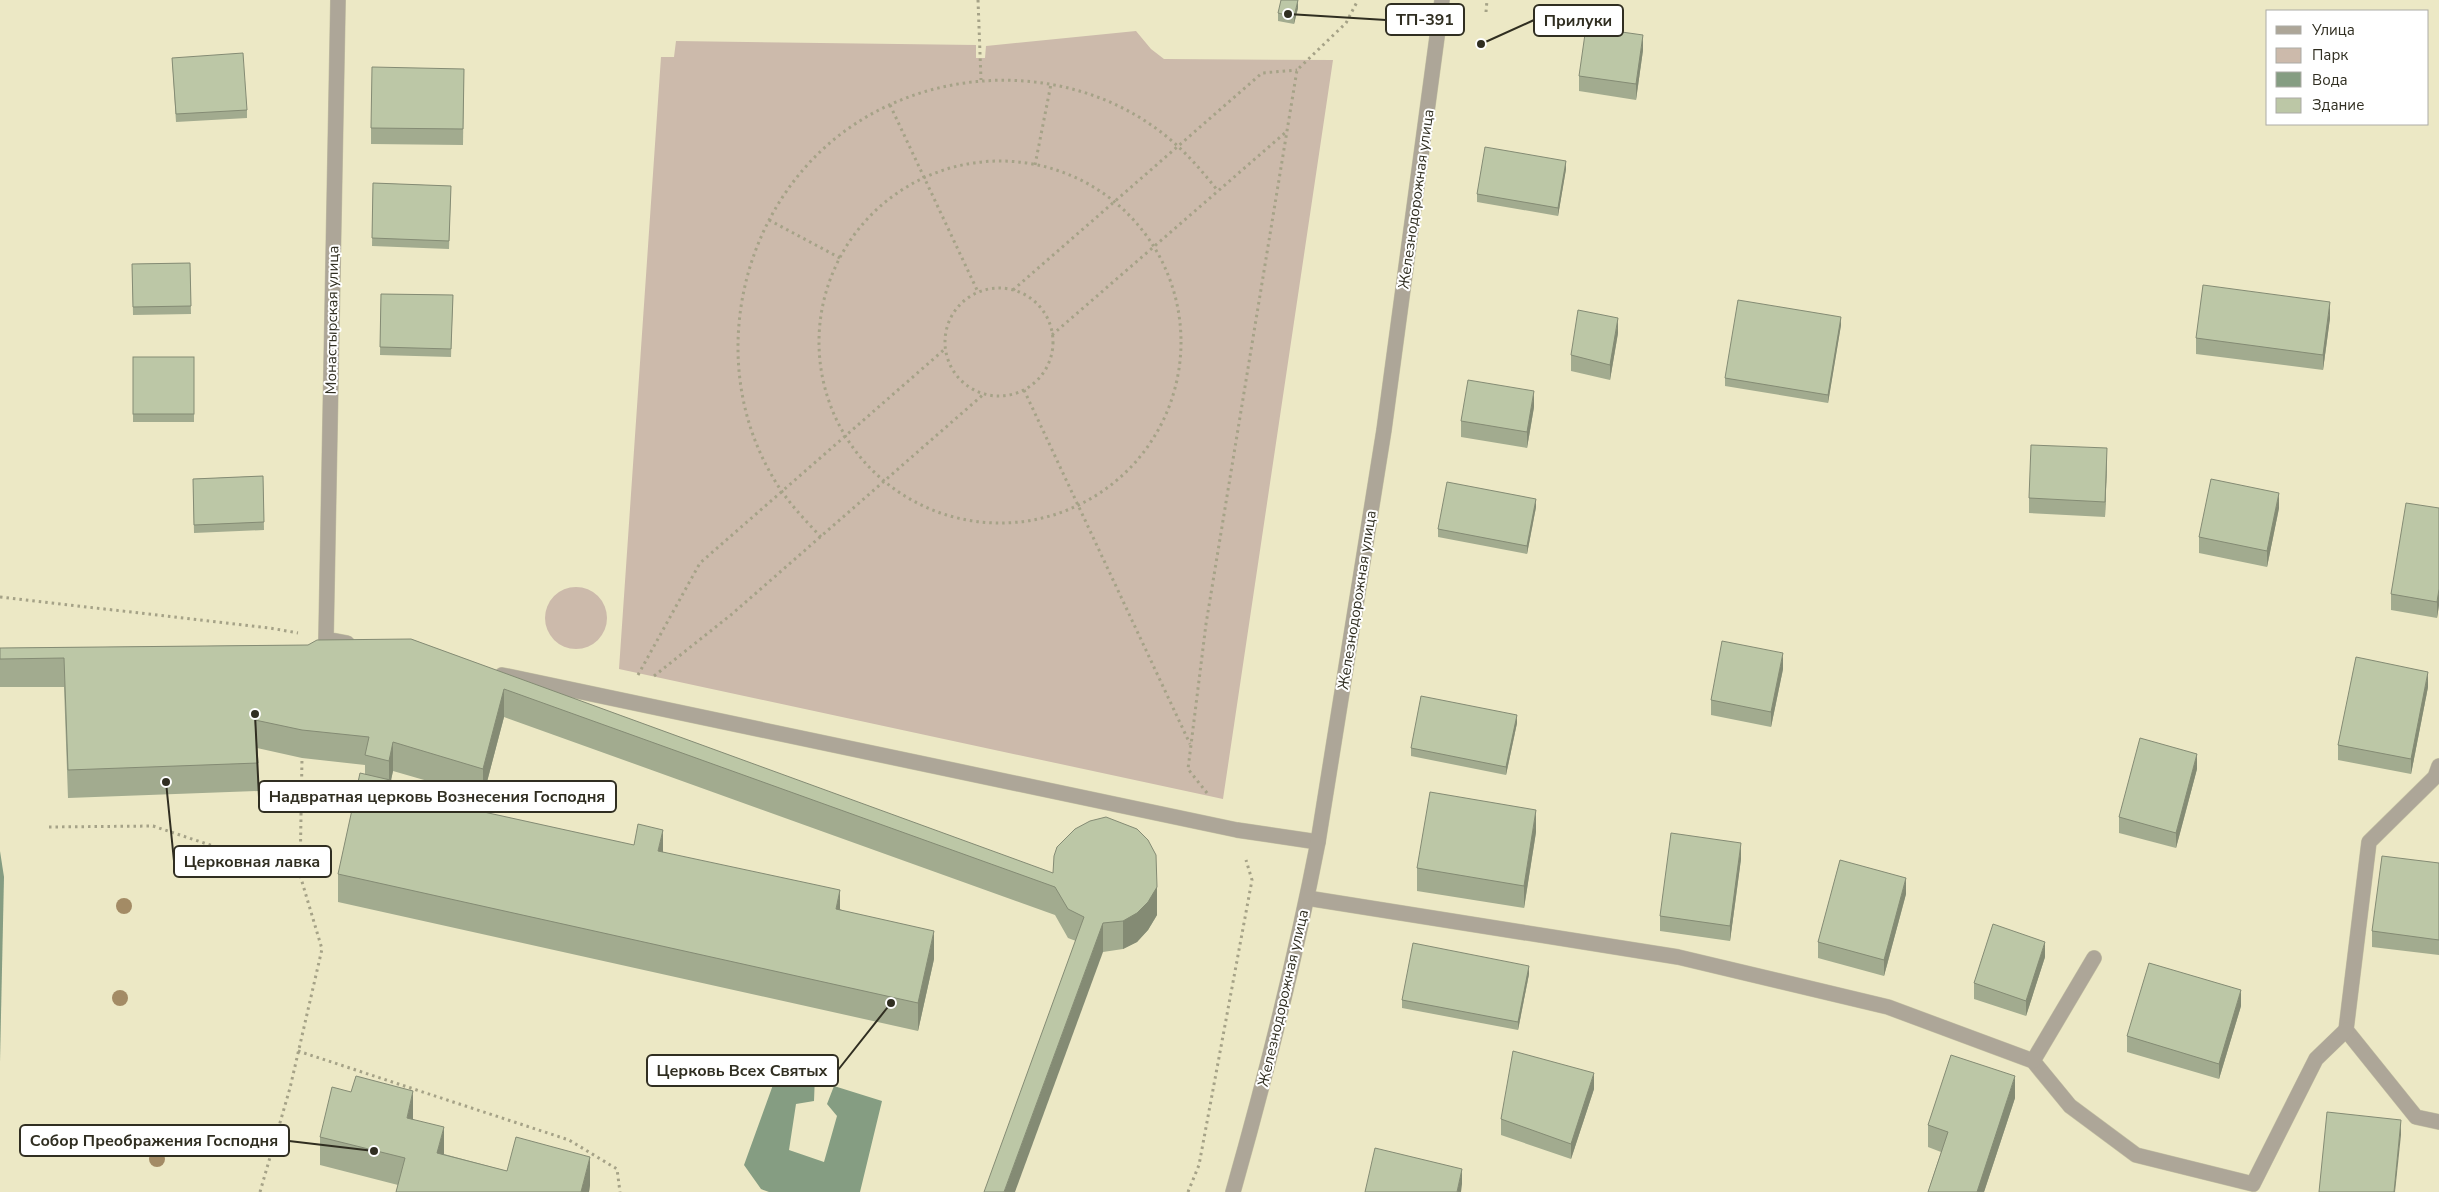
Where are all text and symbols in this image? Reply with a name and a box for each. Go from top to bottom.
callout: ТП-391 [1386,4,1464,35]
callout: Прилуки [1534,5,1623,36]
text: ТП-391 [1396,9,1454,31]
text: Прилуки [1544,10,1612,32]
legend [2266,10,2429,125]
text: Улица [2311,20,2355,40]
text: Парк [2312,45,2348,65]
text: Вода [2312,70,2348,90]
text: Здание [2312,95,2364,115]
street label: Железнодорожная улица [1393,108,1439,290]
street label: Монастырская улица [321,246,343,394]
street label: Железнодорожная улица [1333,509,1381,691]
callout: Надвратная церковь Вознесения Господня [259,781,616,812]
text: Надвратная церковь Вознесения Господня [269,786,605,808]
callout: Церковная лавка [174,846,331,877]
text: Церковная лавка [184,851,320,873]
street label: Железнодорожная улица [1253,907,1313,1089]
callout: Церковь Всех Святых [647,1055,838,1086]
text: Церковь Всех Святых [656,1060,828,1082]
callout: Собор Преображения Господня [20,1125,289,1156]
text: Собор Преображения Господня [30,1130,278,1152]

